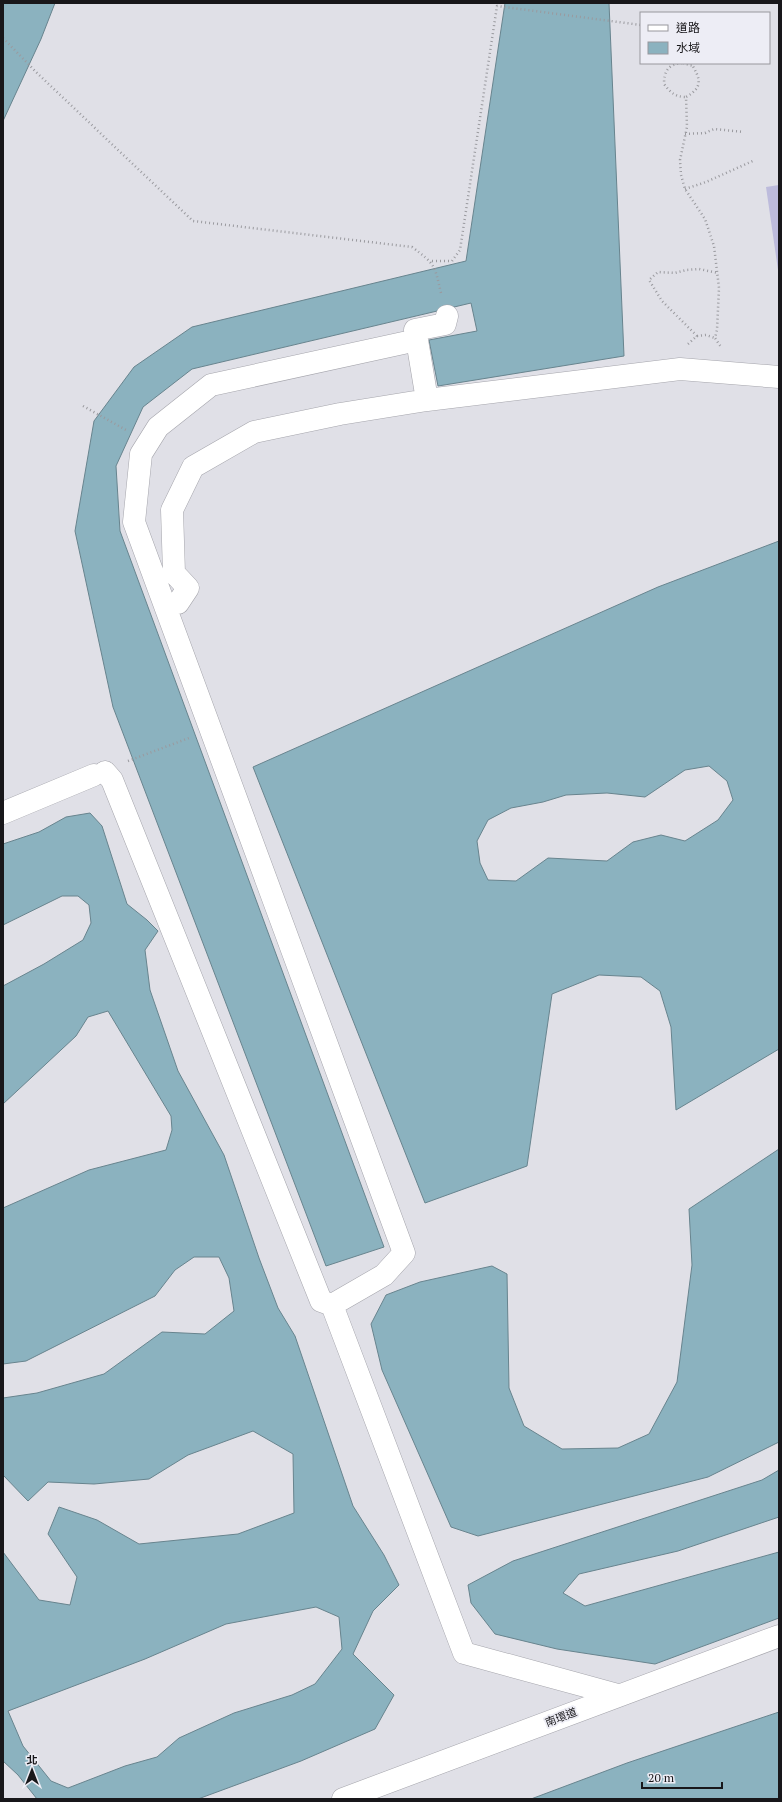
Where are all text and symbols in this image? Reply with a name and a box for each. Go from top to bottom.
legend [640,12,770,64]
text: 道路 [676,20,700,35]
text: 水域 [676,40,700,55]
street label: 南環道 [543,1705,579,1729]
north arrow [12,1750,52,1790]
text: 北 [27,1753,38,1767]
scale bar [642,1764,722,1790]
text: 20 m [648,1770,675,1785]

